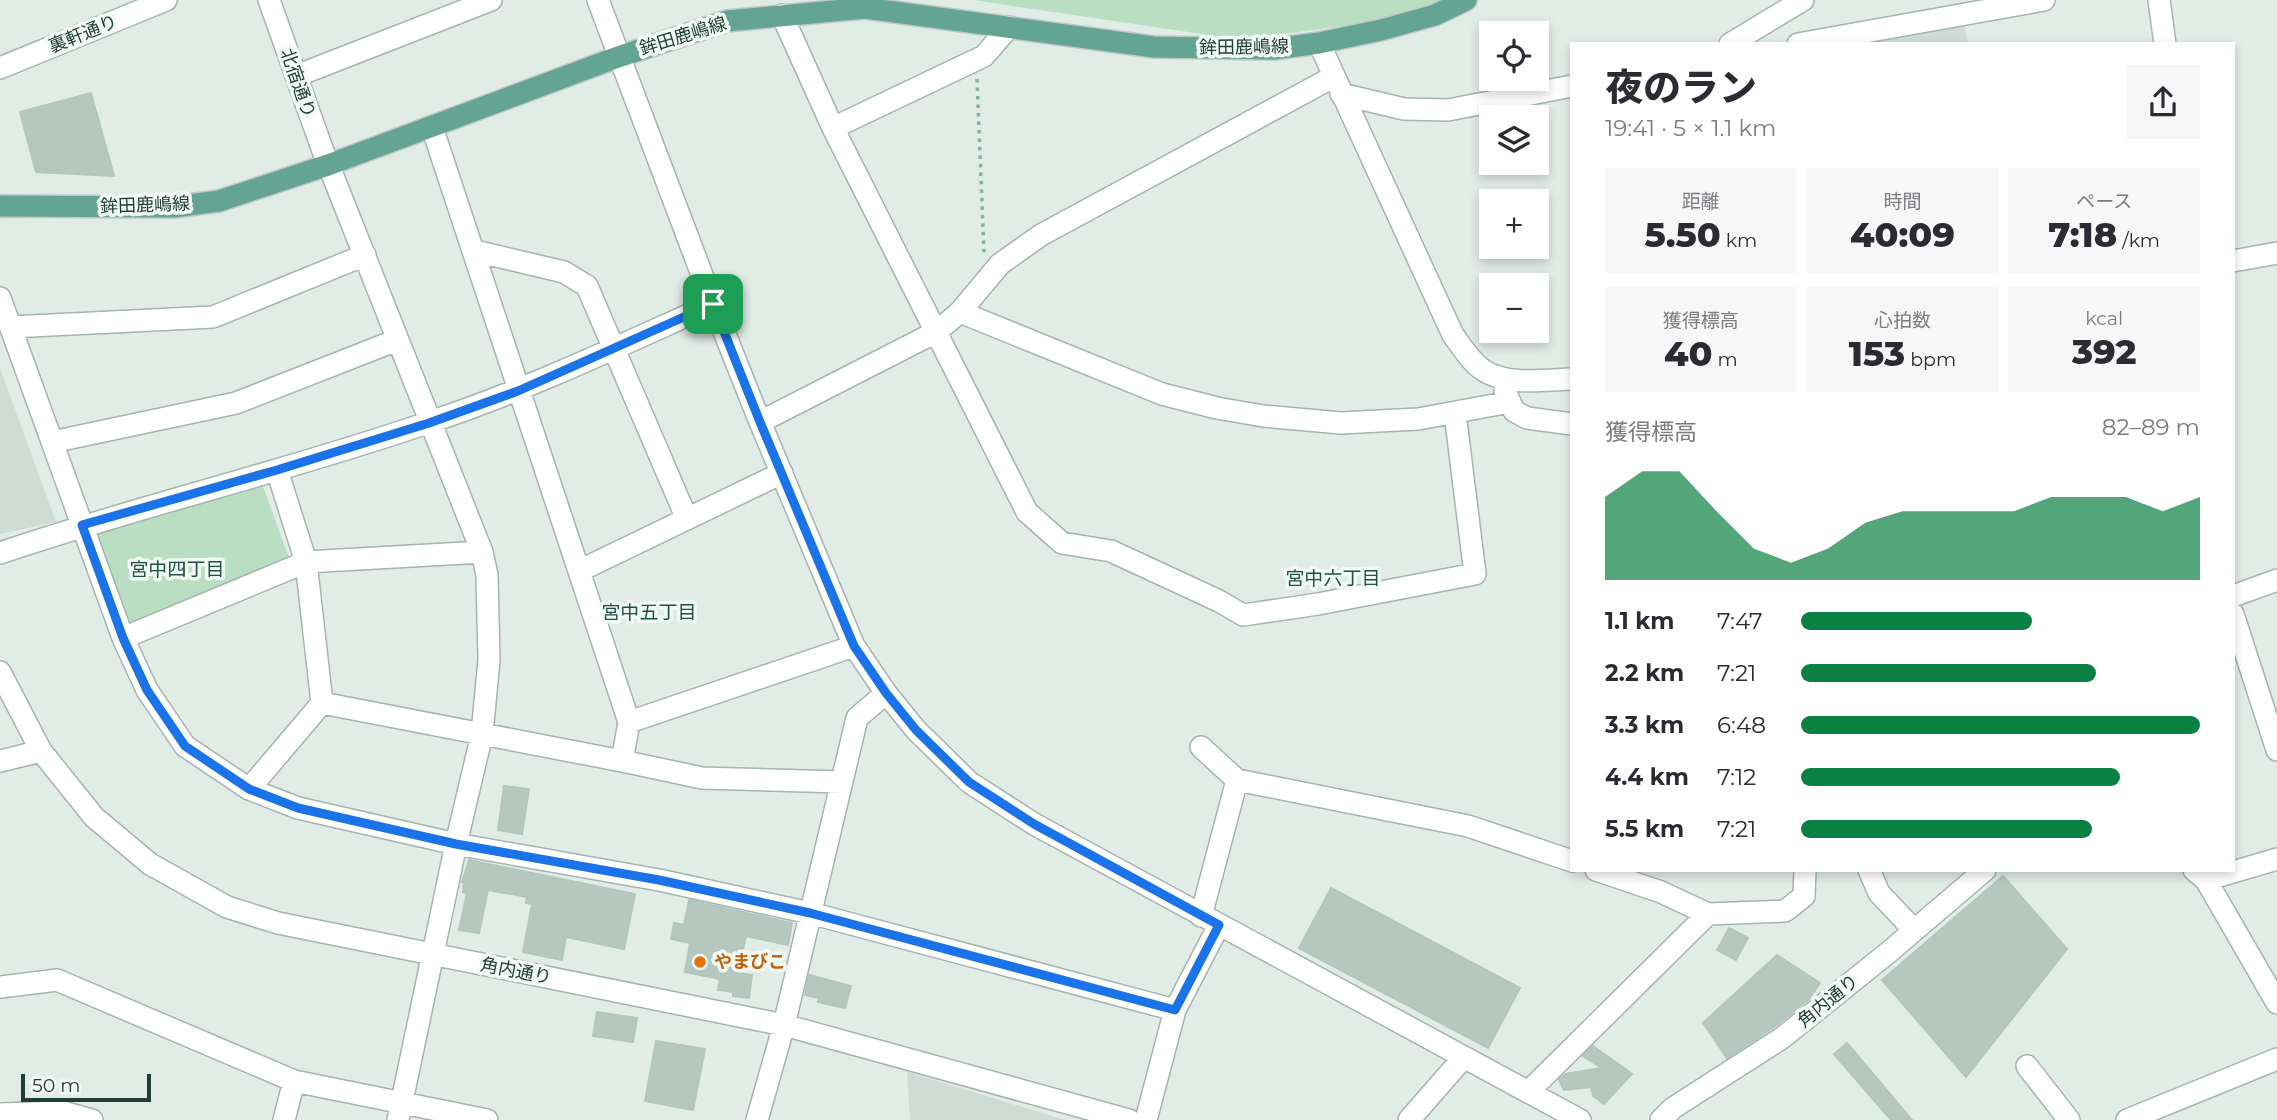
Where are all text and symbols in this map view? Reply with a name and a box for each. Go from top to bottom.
street label: 裏軒通り [46,10,120,58]
street label: 鉾田鹿嶋線 [637,12,729,60]
map controls [1479,21,1549,343]
button: locate [1479,21,1549,91]
street label: 鉾田鹿嶋線 [1199,35,1289,59]
street label: 北宿通り [276,45,320,121]
text: 夜のラン [1605,64,1757,111]
button: share [2126,65,2200,139]
button: layers [1479,105,1549,175]
text: 19:41 · 5 × 1.1 km [1605,114,1776,142]
button: + [1479,189,1549,259]
text: 距離 [1682,190,1720,213]
text: 時間 [1883,190,1922,213]
text: ペース [2076,190,2132,213]
street label: 鉾田鹿嶋線 [100,192,190,218]
text: 5.50 [1644,213,1721,256]
text: 40:09 [1850,213,1955,256]
text: 7:18 [2048,213,2117,256]
text: km [1721,229,1757,252]
text: /km [2117,229,2160,252]
button: − [1479,273,1549,343]
pin [683,274,743,334]
icon: arrive [694,285,732,323]
text: kcal [2085,307,2123,330]
text: 獲得標高 [1663,309,1739,332]
text: 心拍数 [1874,309,1931,332]
text: 392 [2072,330,2136,373]
text: 40 [1664,332,1713,375]
text: 153 [1849,332,1905,375]
text: m [1713,348,1738,371]
text: bpm [1905,348,1956,371]
text: 82–89 m [2102,413,2200,441]
text: 獲得標高 [1605,418,1697,446]
district label: 宮中四丁目 [129,558,225,581]
district label: 宮中六丁目 [1285,567,1381,590]
district label: 宮中五丁目 [601,601,697,624]
text: 1.1 km [1605,607,1674,635]
text: 7:47 [1717,607,1763,635]
text: 2.2 km [1605,659,1684,687]
text: 7:21 [1717,659,1756,687]
text: 3.3 km [1605,711,1684,739]
text: 6:48 [1717,711,1766,739]
text: 4.4 km [1605,763,1689,791]
text: 7:12 [1717,763,1756,791]
text: 5.5 km [1605,815,1684,843]
text: 7:21 [1717,815,1756,843]
place label: やまびこ [714,951,786,973]
street label: 角内通り [479,953,553,989]
marker: やまびこ [692,954,708,970]
street label: 角内通り [1793,970,1863,1032]
scale bar [21,1071,150,1103]
text: 50 m [32,1074,80,1097]

